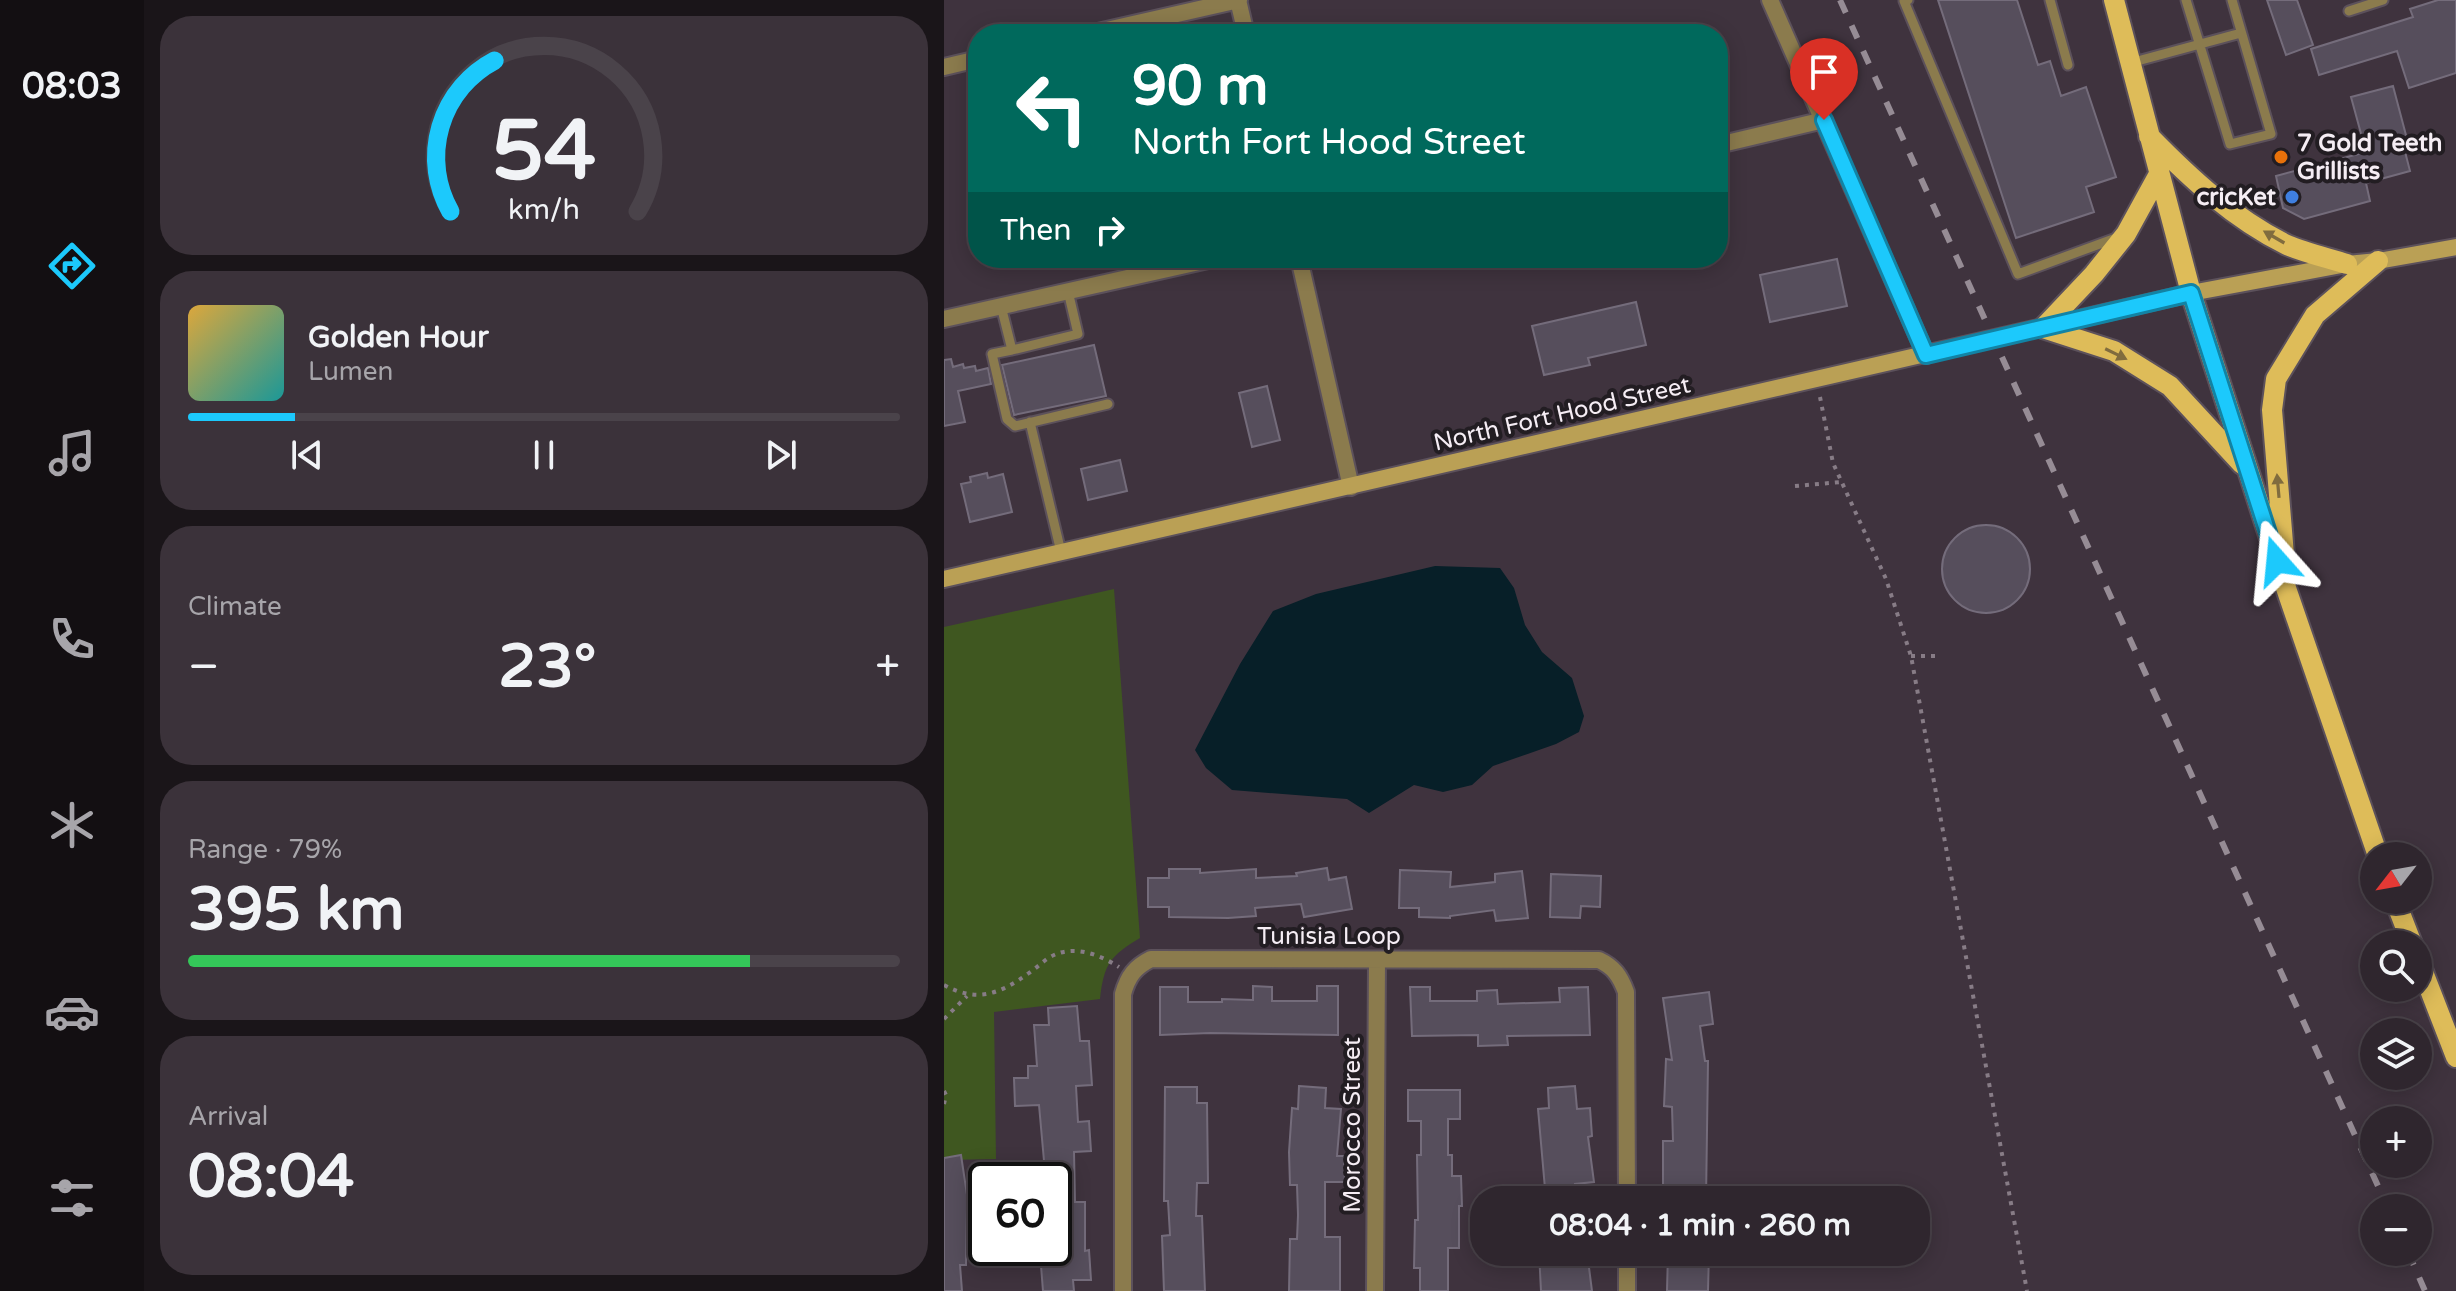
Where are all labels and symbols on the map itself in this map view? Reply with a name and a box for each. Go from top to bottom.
pin [1790,38,1858,120]
place label: 7 Gold Teeth Grillists [2297,129,2442,186]
marker: 7 Gold Teeth Grillists [2272,148,2290,166]
place label: cricKet [2196,183,2277,212]
marker: cricKet [2283,188,2301,206]
one-way arrow [2263,230,2285,244]
one-way arrow [2105,347,2128,361]
street label: North Fort Hood Street [1431,370,1693,458]
one-way arrow [2271,473,2284,498]
position arrow [2235,519,2319,603]
north arrow [2360,842,2432,914]
street label: Tunisia Loop [1257,922,1401,951]
street label: Morocco Street [1338,1037,1367,1213]
speed limit sign: 60 [968,1162,1072,1266]

